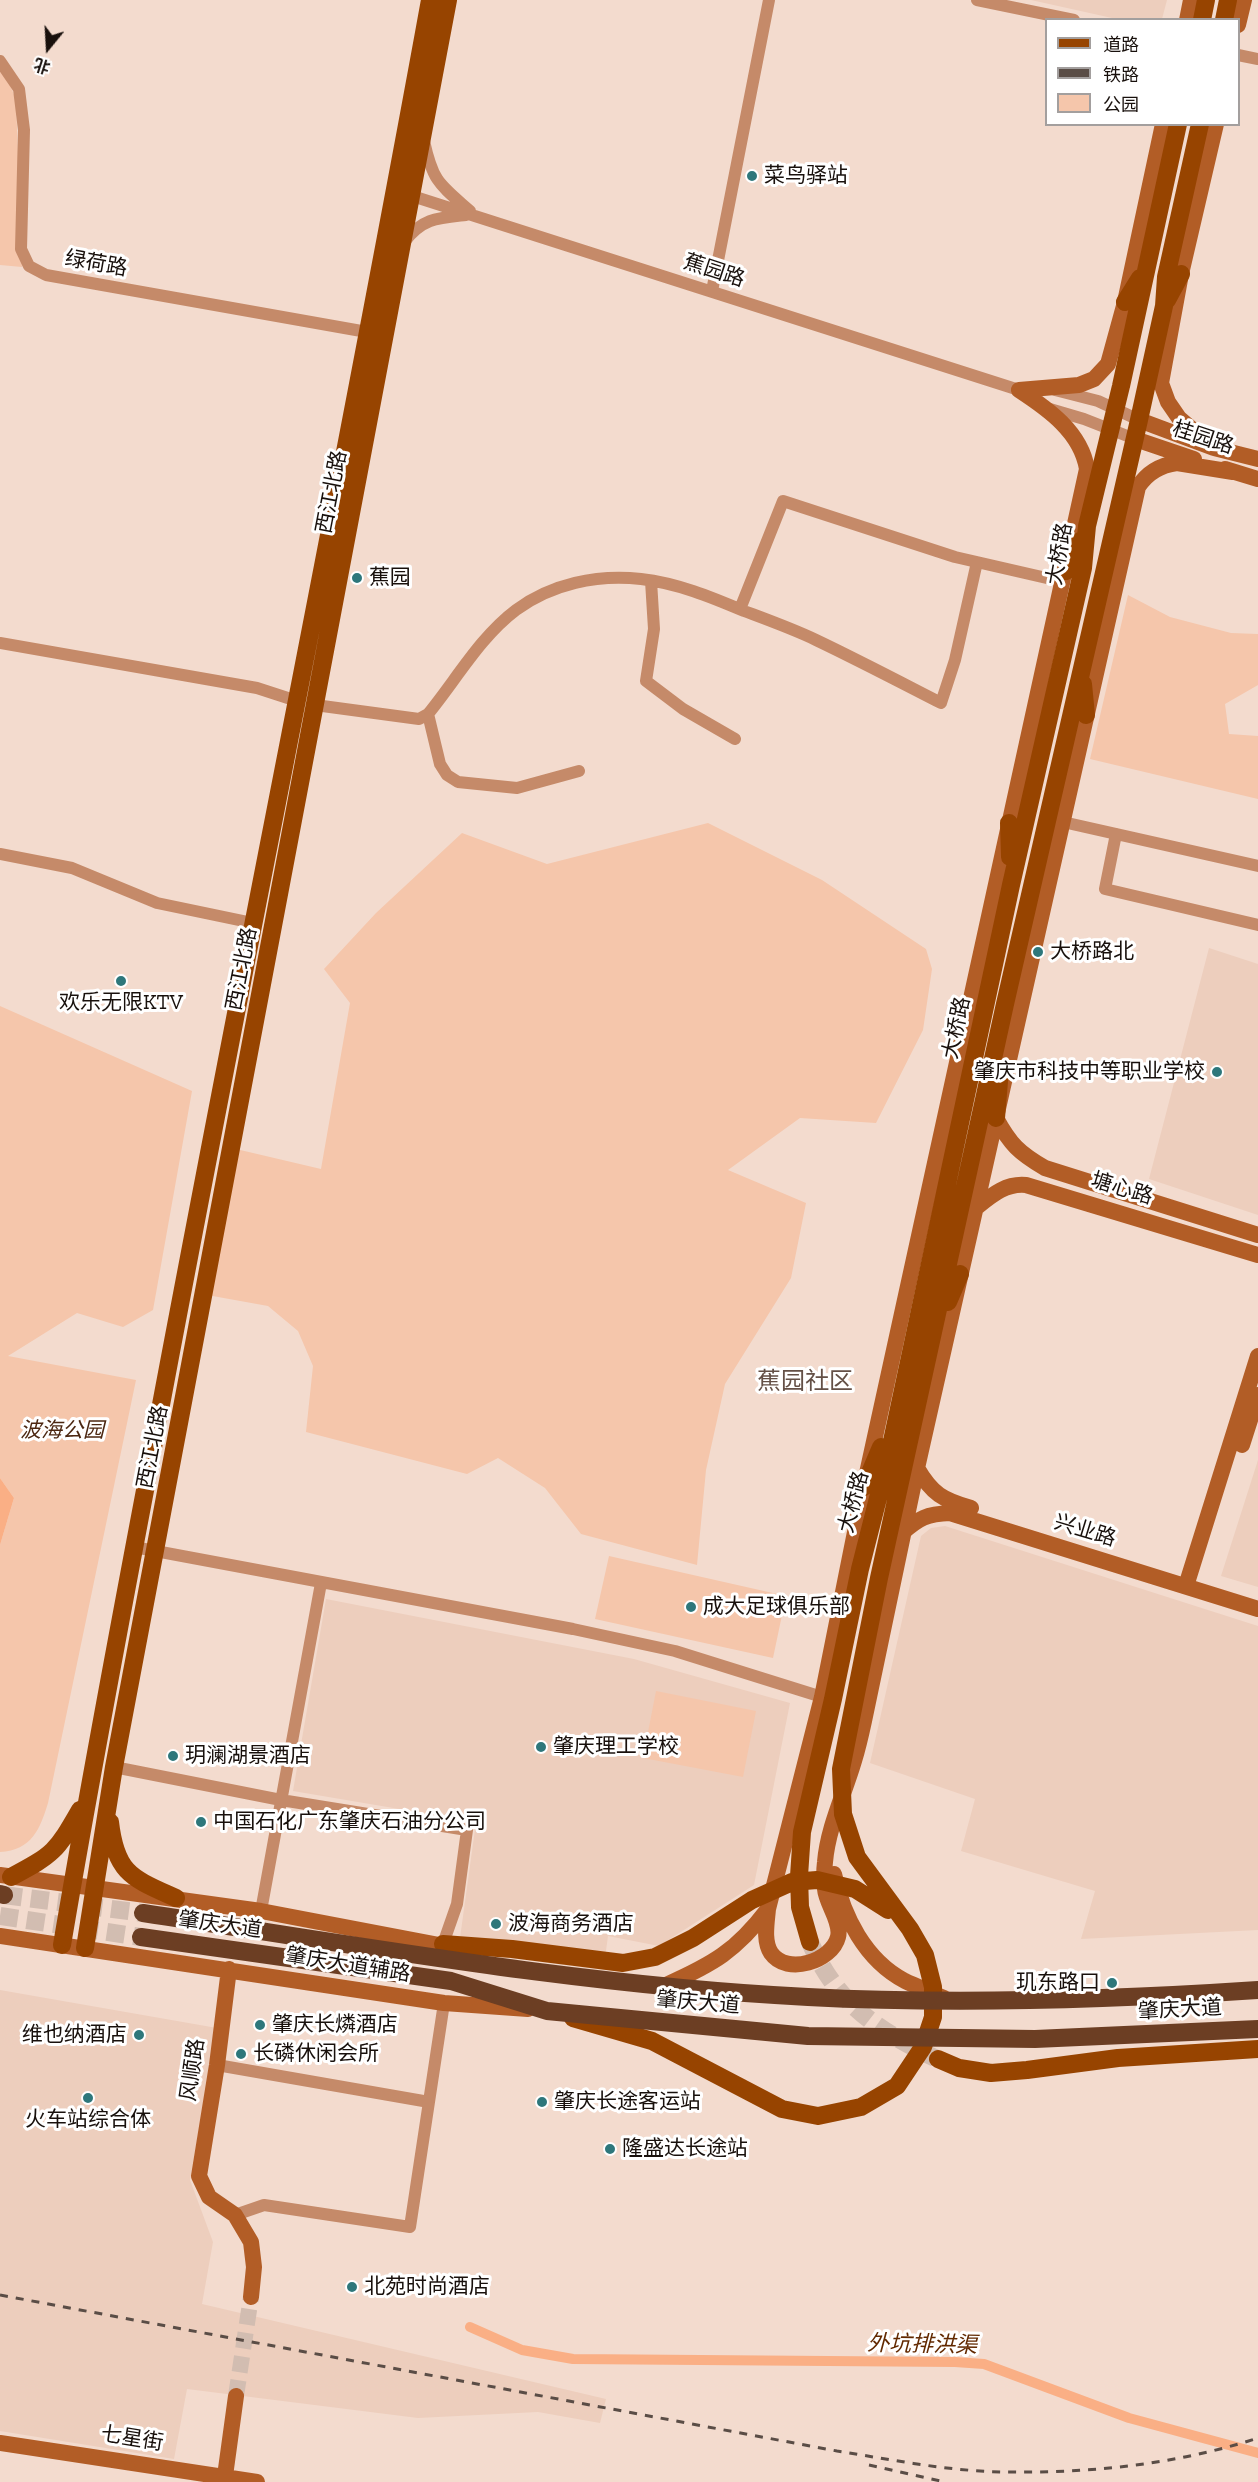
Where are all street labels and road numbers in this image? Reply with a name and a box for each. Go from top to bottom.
street label: 绿荷路 [63,246,129,282]
street label: 蕉园路 [680,249,748,293]
street label: 桂园路 [1169,416,1237,460]
street label: 西江北路 [312,448,352,536]
street label: 大桥路 [1042,521,1078,587]
street label: 西江北路 [222,925,262,1013]
street label: 大桥路 [938,995,976,1061]
street label: 塘心路 [1088,1168,1156,1210]
street label: 西江北路 [133,1403,173,1491]
street label: 大桥路 [834,1468,874,1536]
street label: 兴业路 [1051,1510,1119,1552]
street label: 肇庆大道 [177,1907,263,1943]
street label: 肇庆大道辅路 [284,1943,412,1987]
street label: 肇庆大道 [655,1987,741,2019]
street label: 肇庆大道 [1137,1995,1223,2025]
street label: 风顺路 [176,2037,210,2103]
street label: 七星街 [99,2422,165,2456]

